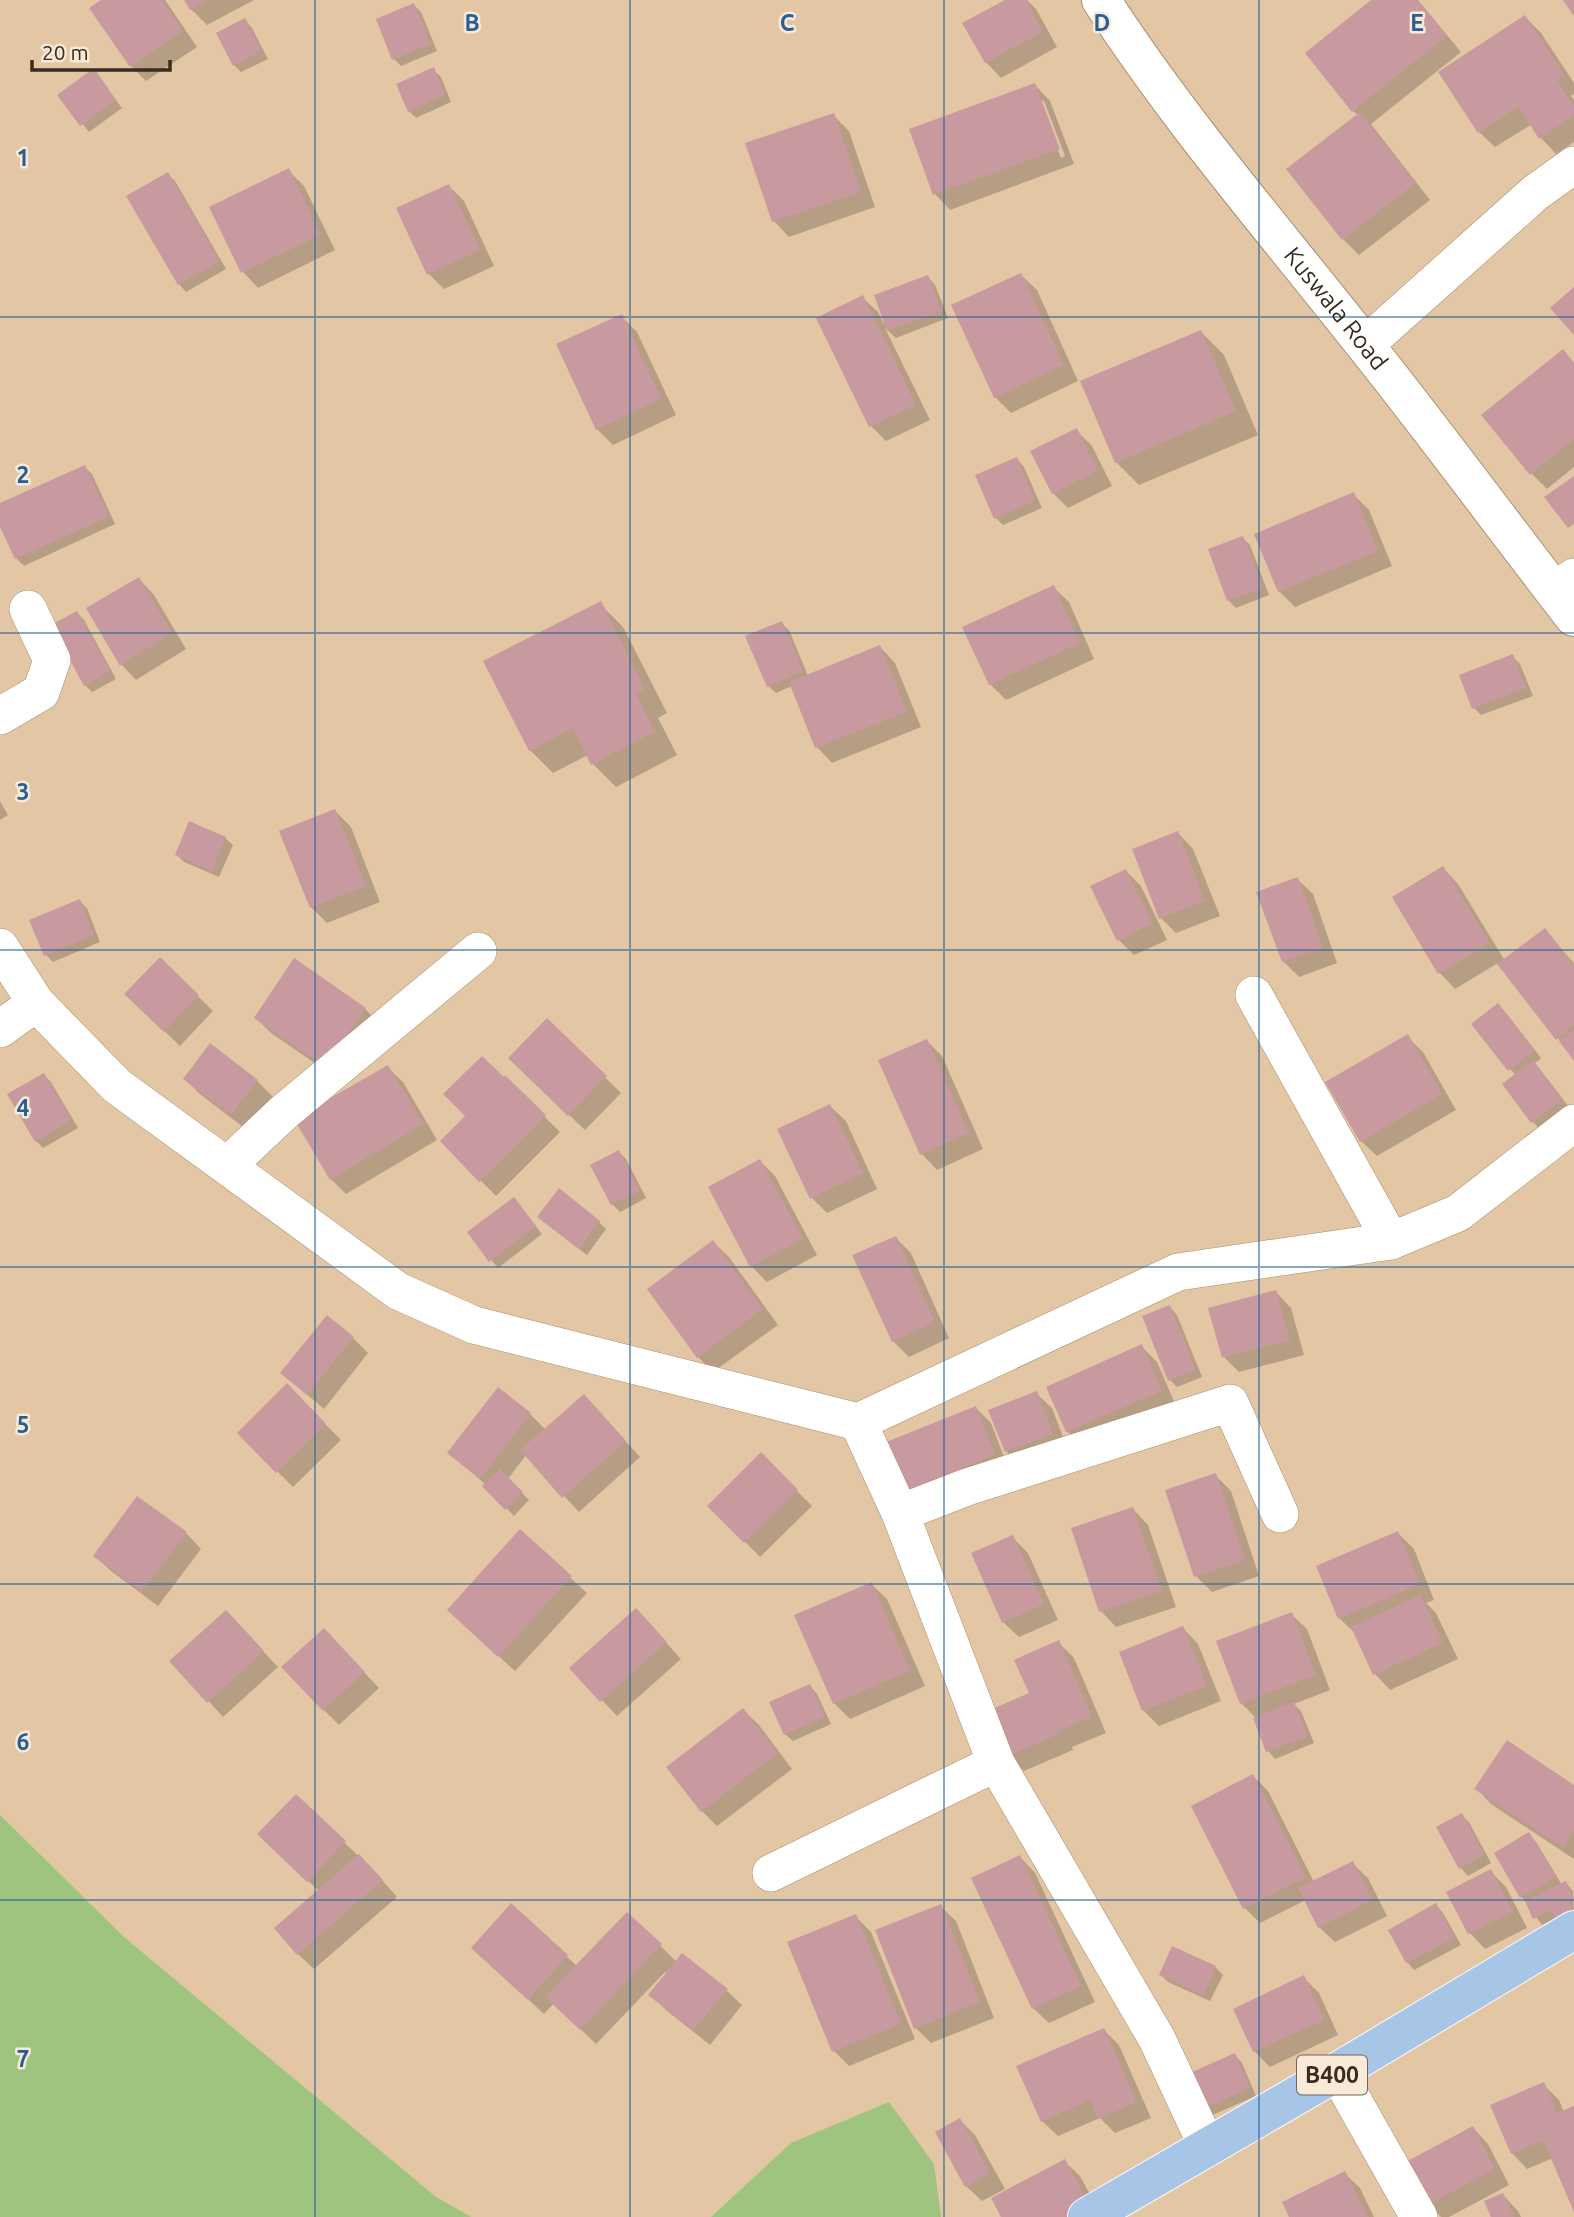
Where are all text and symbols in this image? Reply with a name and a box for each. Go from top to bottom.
text: B [464,10,480,35]
text: C [780,10,795,35]
text: D [1094,10,1110,35]
text: E [1410,10,1424,35]
scale bar [32,28,170,72]
text: 20 m [42,40,89,64]
text: 1 [17,145,29,170]
street label: Kuswala Road [1279,242,1393,375]
text: 2 [17,462,29,487]
text: 3 [17,779,29,804]
text: 4 [17,1095,30,1120]
text: 5 [17,1412,29,1437]
text: 6 [17,1729,30,1754]
text: 7 [17,2046,29,2071]
road number: B400 [1297,2056,1367,2094]

